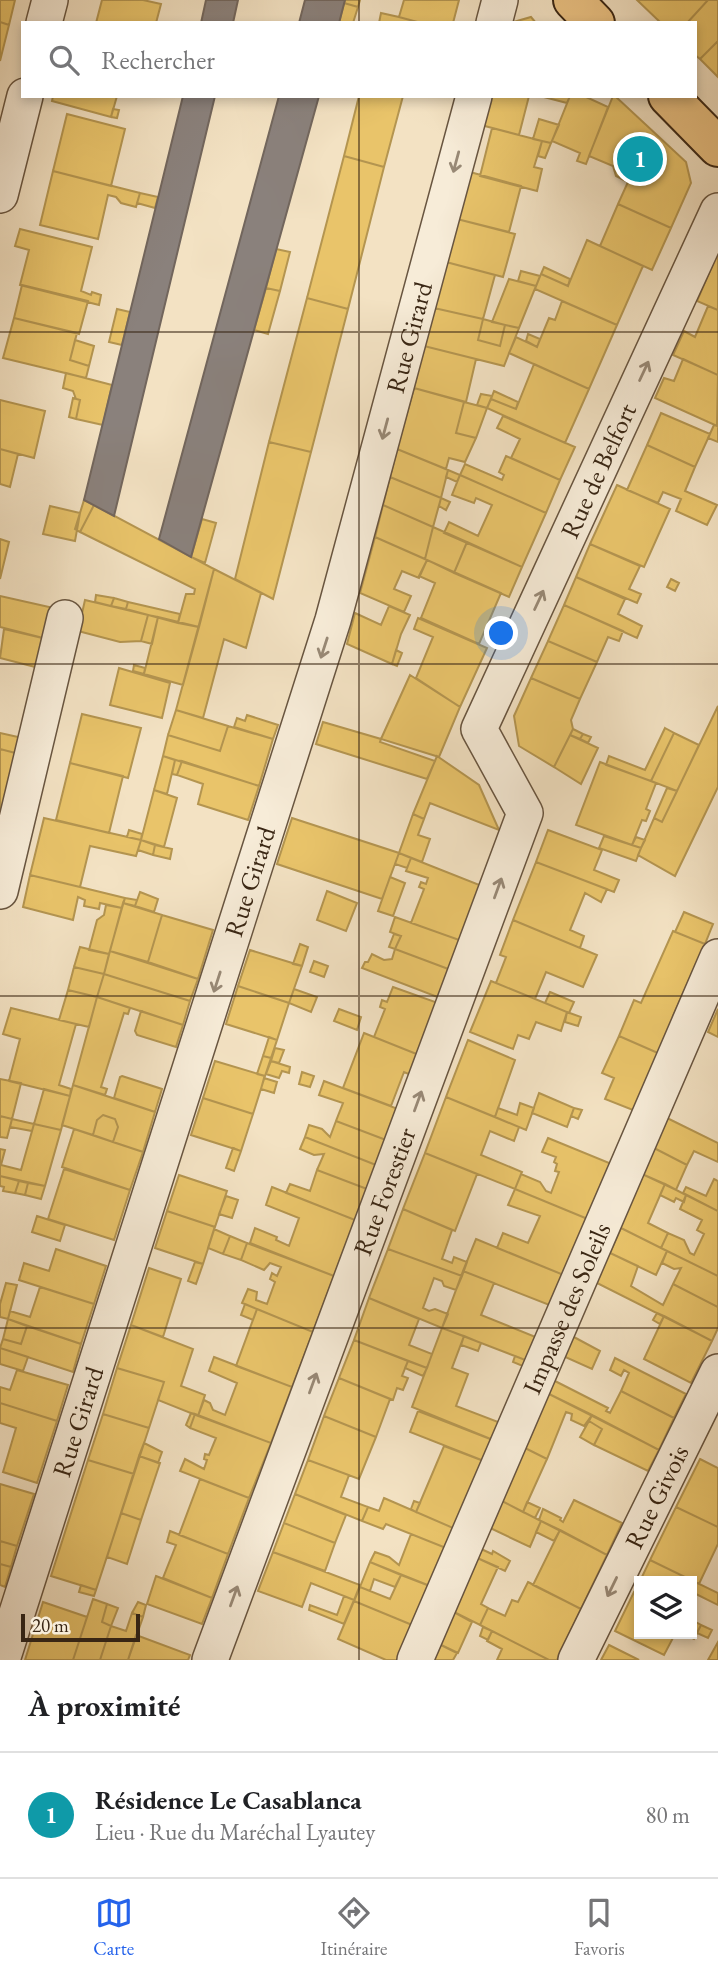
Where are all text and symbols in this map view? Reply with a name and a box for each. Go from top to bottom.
search box [21,21,697,98]
icon: search [45,41,83,79]
text: Rechercher [101,43,215,77]
pin: 1 [617,133,663,185]
one-way arrow [449,151,462,173]
street label: Rue Girard [378,277,440,397]
one-way arrow [638,361,651,383]
street label: Rue de Belfort [552,398,644,544]
one-way arrow [377,418,390,440]
one-way arrow [533,590,546,611]
your location [484,616,518,650]
one-way arrow [317,637,329,659]
street label: Rue Girard [216,821,283,941]
one-way arrow [493,877,505,899]
one-way arrow [209,970,222,992]
one-way arrow [413,1090,426,1112]
street label: Rue Forestier [345,1123,424,1260]
street label: Impasse des Soleils [515,1217,619,1399]
street label: Rue Girard [44,1362,112,1481]
one-way arrow [308,1372,321,1394]
street label: Rue Givois [617,1439,696,1554]
one-way arrow [605,1576,618,1597]
map controls [634,1576,697,1639]
button: layers [634,1576,697,1639]
one-way arrow [229,1586,241,1608]
scale bar [21,1611,140,1643]
text: 20 m [32,1613,69,1638]
text: À proximité [28,1686,180,1725]
text: Résidence Le Casablanca [95,1783,362,1817]
text: 1 [45,1800,57,1830]
text: 80 m [645,1800,690,1830]
text: Lieu · Rue du Maréchal Lyautey [95,1817,375,1847]
tab: Carte [93,1894,134,1961]
tab: Itinéraire [321,1894,387,1961]
tab: Favoris [574,1894,625,1961]

